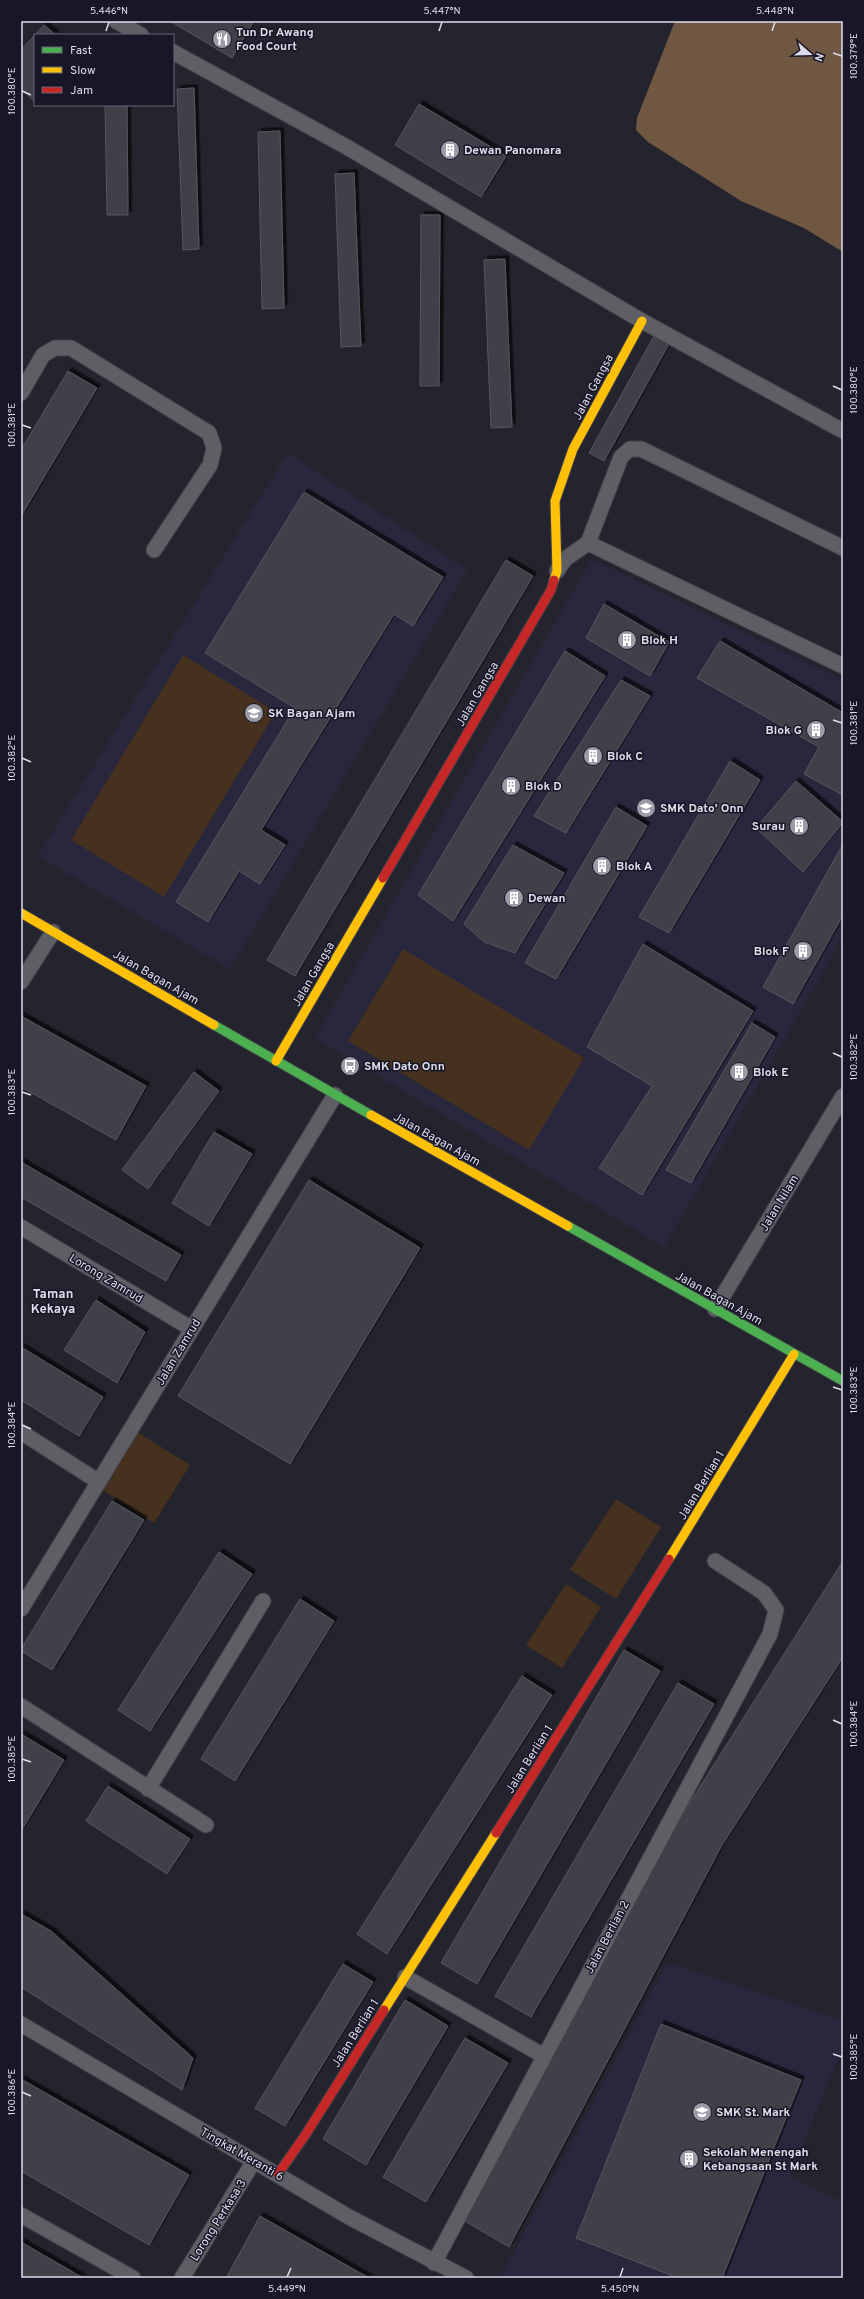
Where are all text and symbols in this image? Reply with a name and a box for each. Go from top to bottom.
text: 5.446°N [90,5,128,18]
text: 5.447°N [423,5,461,18]
text: 5.448°N [756,5,794,18]
place label: Tun Dr Awang Food Court [236,25,314,55]
restaurant icon: Tun Dr Awang Food Court [211,28,233,50]
text: 100.379°E [848,33,861,79]
legend [34,34,174,106]
north arrow [790,34,830,74]
text: Fast [70,43,92,59]
text: N [811,51,826,63]
text: Slow [70,63,96,79]
text: 100.380°E [6,67,19,115]
text: Jam [70,83,93,99]
building icon: Dewan Panomara [439,139,461,161]
place label: Dewan Panomara [464,143,562,159]
street label: Jalan Gangsa [570,352,618,423]
text: 100.380°E [848,366,861,414]
text: 100.381°E [6,403,19,447]
building icon: Blok H [616,629,638,651]
place label: Blok H [641,633,678,649]
street label: Jalan Gangsa [453,659,503,730]
text: 100.381°E [848,701,861,745]
school or university icon: SK Bagan Ajam [243,702,265,724]
place label: SK Bagan Ajam [268,706,355,722]
building icon: Blok G [805,719,827,741]
place label: Blok G [766,723,802,739]
text: 100.382°E [6,735,19,781]
building icon: Blok C [582,745,604,767]
place label: Blok C [607,749,643,765]
building icon: Blok D [500,775,522,797]
place label: Blok D [525,779,562,795]
school or university icon: SMK Dato' Onn [635,797,657,819]
place label: SMK Dato' Onn [660,801,744,817]
building icon: Surau [788,815,810,837]
place label: Surau [752,819,785,835]
building icon: Blok A [591,855,613,877]
place label: Blok A [616,859,653,875]
building icon: Dewan [503,887,525,909]
place label: Dewan [528,891,566,907]
street label: Jalan Gangsa [289,939,339,1010]
building icon: Blok F [792,940,814,962]
place label: Blok F [754,944,789,960]
street label: Jalan Bagan Ajam [109,947,202,1009]
text: 100.382°E [848,1034,861,1080]
bus stop icon: SMK Dato Onn [339,1055,361,1077]
place label: SMK Dato Onn [364,1059,445,1075]
building icon: Blok E [728,1061,750,1083]
place label: Blok E [753,1065,789,1081]
text: 100.383°E [6,1069,19,1115]
street label: Jalan Bagan Ajam [390,1109,483,1170]
street label: Jalan Nilam [757,1172,803,1235]
street label: Lorong Zamrud [66,1251,145,1307]
street label: Jalan Bagan Ajam [672,1268,765,1329]
district label: Taman Kekaya [31,1287,75,1318]
street label: Jalan Zamrud [153,1316,205,1389]
text: 100.383°E [848,1367,861,1413]
text: 100.384°E [6,1401,19,1449]
street label: Jalan Berlian 1 [675,1448,729,1523]
text: 100.384°E [848,1700,861,1748]
street label: Jalan Berlian 1 [502,1722,557,1797]
text: 100.385°E [6,1735,19,1783]
street label: Jalan Berlian 2 [582,1898,634,1977]
street label: Jalan Berlian 1 [328,1996,383,2071]
text: 100.385°E [848,2033,861,2081]
text: 100.386°E [6,2069,19,2115]
school or university icon: SMK St. Mark [691,2101,713,2123]
place label: SMK St. Mark [716,2105,791,2121]
street label: Tingkat Meranti 6 [197,2124,286,2185]
place label: Sekolah Menengah Kebangsaan St Mark [703,2145,818,2175]
building icon: Sekolah Menengah Kebangsaan St Mark [678,2148,700,2170]
street label: Lorong Perkasa 3 [187,2176,251,2265]
text: 5.449°N [268,2283,306,2296]
text: 5.450°N [601,2283,639,2296]

